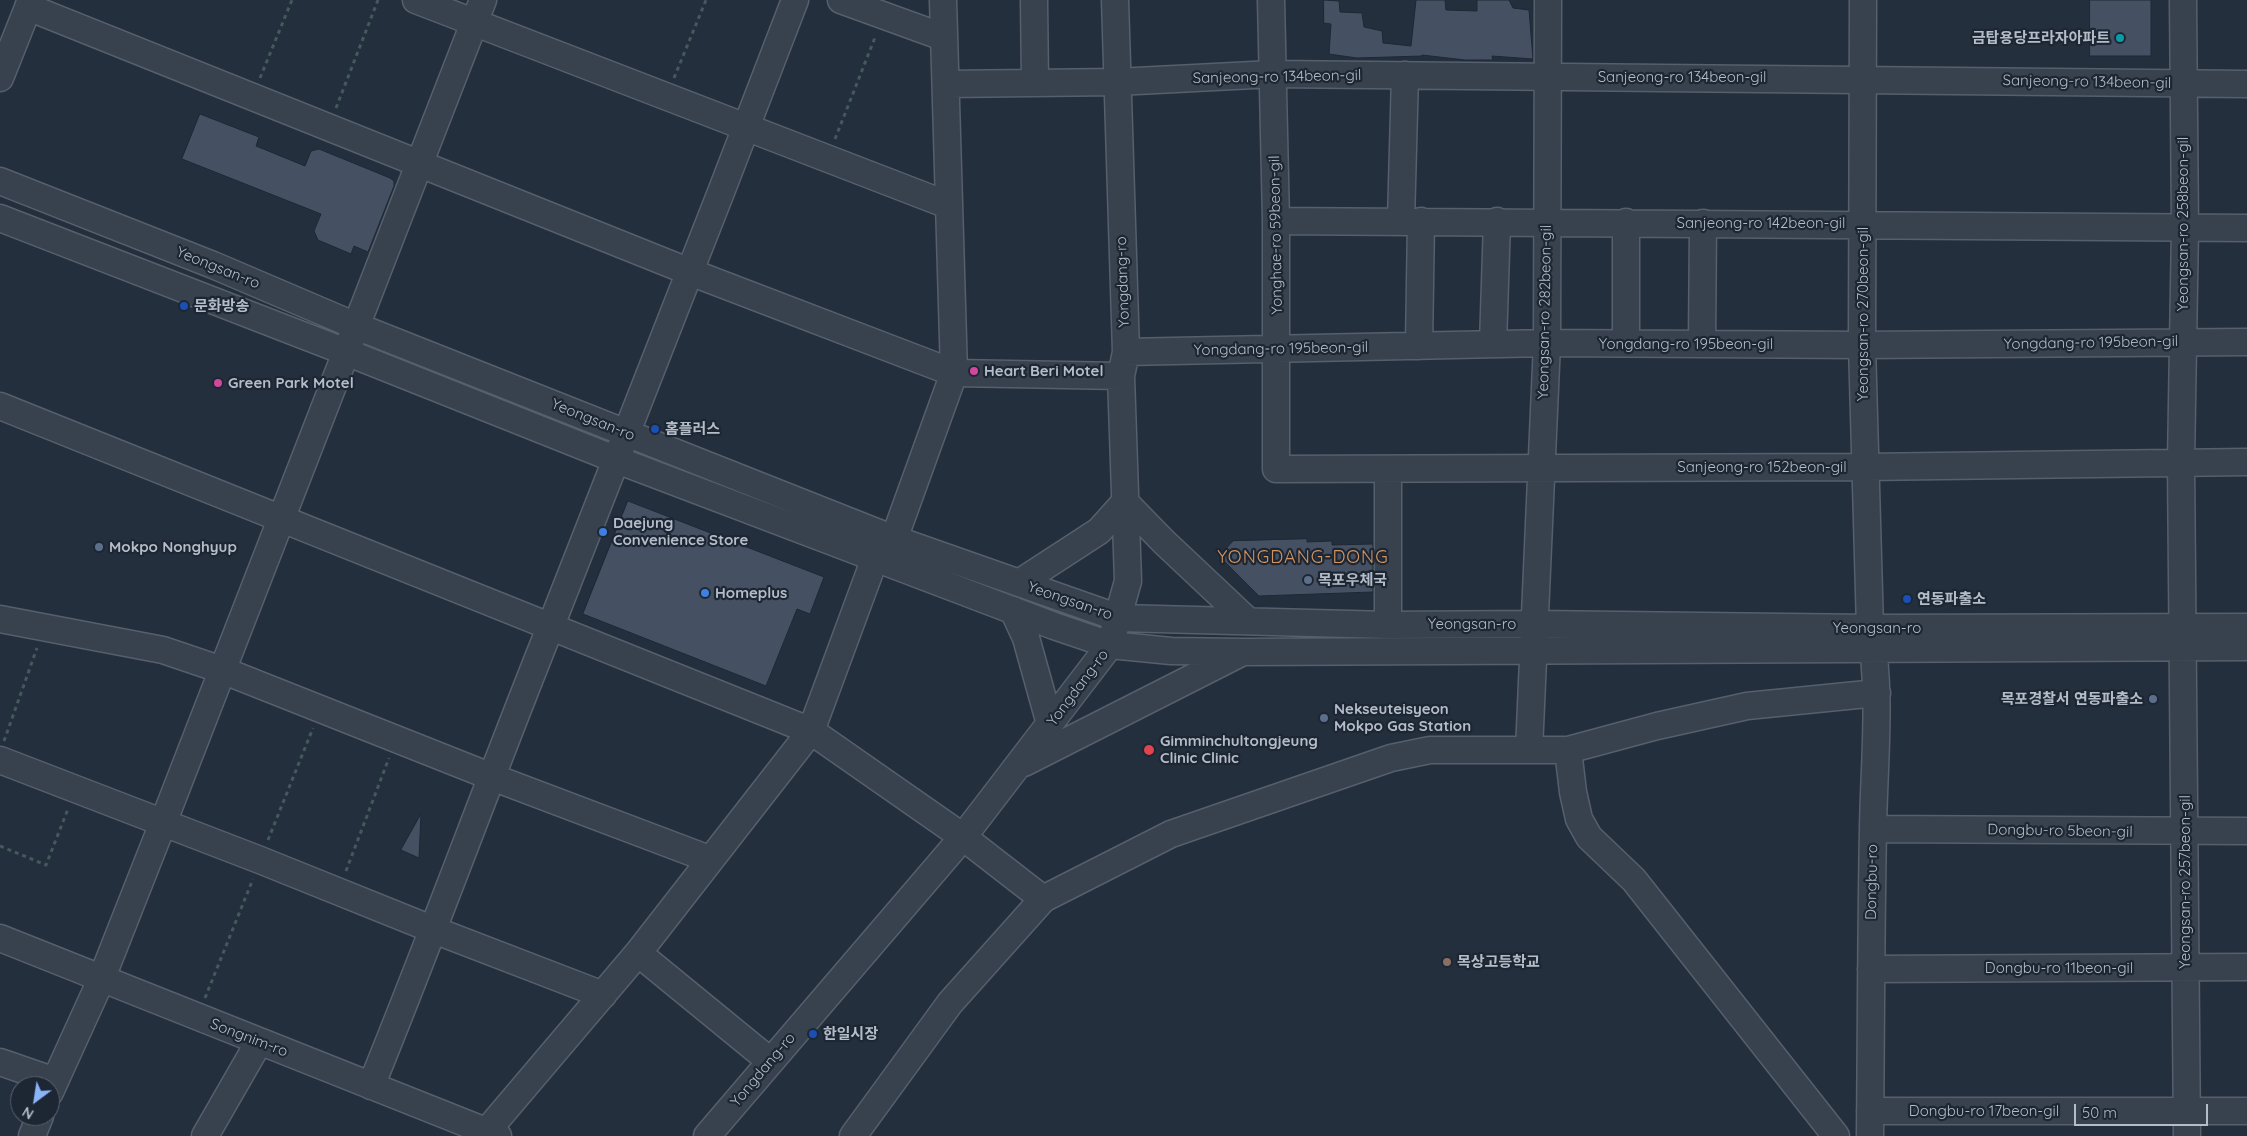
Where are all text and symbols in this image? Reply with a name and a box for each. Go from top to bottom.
place label: 금탑용당프라자아파트 [1972,29,2110,47]
marker: 금탑용당프라자아파트 [2114,32,2126,44]
street label: Sanjeong-ro 134beon-gil [1192,67,1362,87]
street label: Sanjeong-ro 134beon-gil [1598,68,1766,86]
street label: Sanjeong-ro 134beon-gil [2002,72,2172,92]
street label: Yeongsan-ro 258beon-gil [2174,137,2192,311]
street label: Yonghae-ro 59beon-gil [1266,155,1286,315]
street label: Sanjeong-ro 142beon-gil [1677,214,1845,232]
street label: Yeongsan-ro 282beon-gil [1534,225,1556,399]
street label: Yeongsan-ro 270beon-gil [1854,227,1872,401]
street label: Yongdang-ro [1112,236,1134,328]
street label: Yeongsan-ro [174,243,262,293]
place label: 문화방송 [194,297,249,315]
marker: 문화방송 [178,300,190,312]
street label: Yongdang-ro 195beon-gil [2004,332,2178,354]
street label: Yongdang-ro 195beon-gil [1599,335,1773,353]
street label: Yongdang-ro 195beon-gil [1194,338,1368,360]
place label: Heart Beri Motel [984,362,1103,380]
marker: Heart Beri Motel [968,365,980,377]
place label: Green Park Motel [228,374,354,392]
marker: Green Park Motel [212,377,224,389]
street label: Yeongsan-ro [549,395,637,445]
place label: 홈플러스 [665,420,720,438]
marker: 홈플러스 [649,423,661,435]
street label: Sanjeong-ro 152beon-gil [1677,458,1847,476]
place label: Daejung Convenience Store [613,514,748,549]
marker: Daejung Convenience Store [597,526,609,538]
place label: Mokpo Nonghyup [109,538,237,556]
marker: Mokpo Nonghyup [93,541,105,553]
district label: YONGDANG-DONG [1216,547,1390,569]
place label: 목포우체국 [1318,571,1387,589]
marker: 목포우체국 [1302,574,1314,586]
street label: Yeongsan-ro [1025,578,1115,624]
place label: Homeplus [715,584,787,602]
marker: Homeplus [699,587,711,599]
place label: 연동파출소 [1917,590,1986,608]
marker: 연동파출소 [1901,593,1913,605]
street label: Yeongsan-ro [1428,615,1516,633]
street label: Yeongsan-ro [1833,619,1921,637]
street label: Yongdang-ro [1043,646,1113,730]
place label: 목포경찰서 연동파출소 [2001,690,2143,708]
marker: 목포경찰서 연동파출소 [2147,693,2159,705]
place label: Nekseuteisyeon Mokpo Gas Station [1334,700,1471,735]
marker: Nekseuteisyeon Mokpo Gas Station [1318,712,1330,724]
place label: Gimminchultongjeung Clinic Clinic [1160,732,1318,767]
marker: Gimminchultongjeung Clinic Clinic [1142,743,1156,757]
street label: Yeongsan-ro 257beon-gil [2176,795,2194,969]
street label: Dongbu-ro 5beon-gil [1987,821,2133,841]
street label: Dongbu-ro [1862,844,1882,920]
place label: 목상고등학교 [1457,953,1540,971]
marker: 목상고등학교 [1441,956,1453,968]
street label: Dongbu-ro 11beon-gil [1985,959,2133,977]
street label: Songnim-ro [208,1015,290,1061]
place label: 한일시장 [823,1025,878,1043]
marker: 한일시장 [807,1028,819,1040]
street label: Yongdang-ro [727,1029,799,1111]
north arrow [10,1076,60,1126]
scale bar [2077,1094,2211,1126]
street label: Dongbu-ro 17beon-gil [1909,1102,2059,1120]
text: N [19,1103,37,1123]
text: 50 m [2082,1103,2117,1122]

